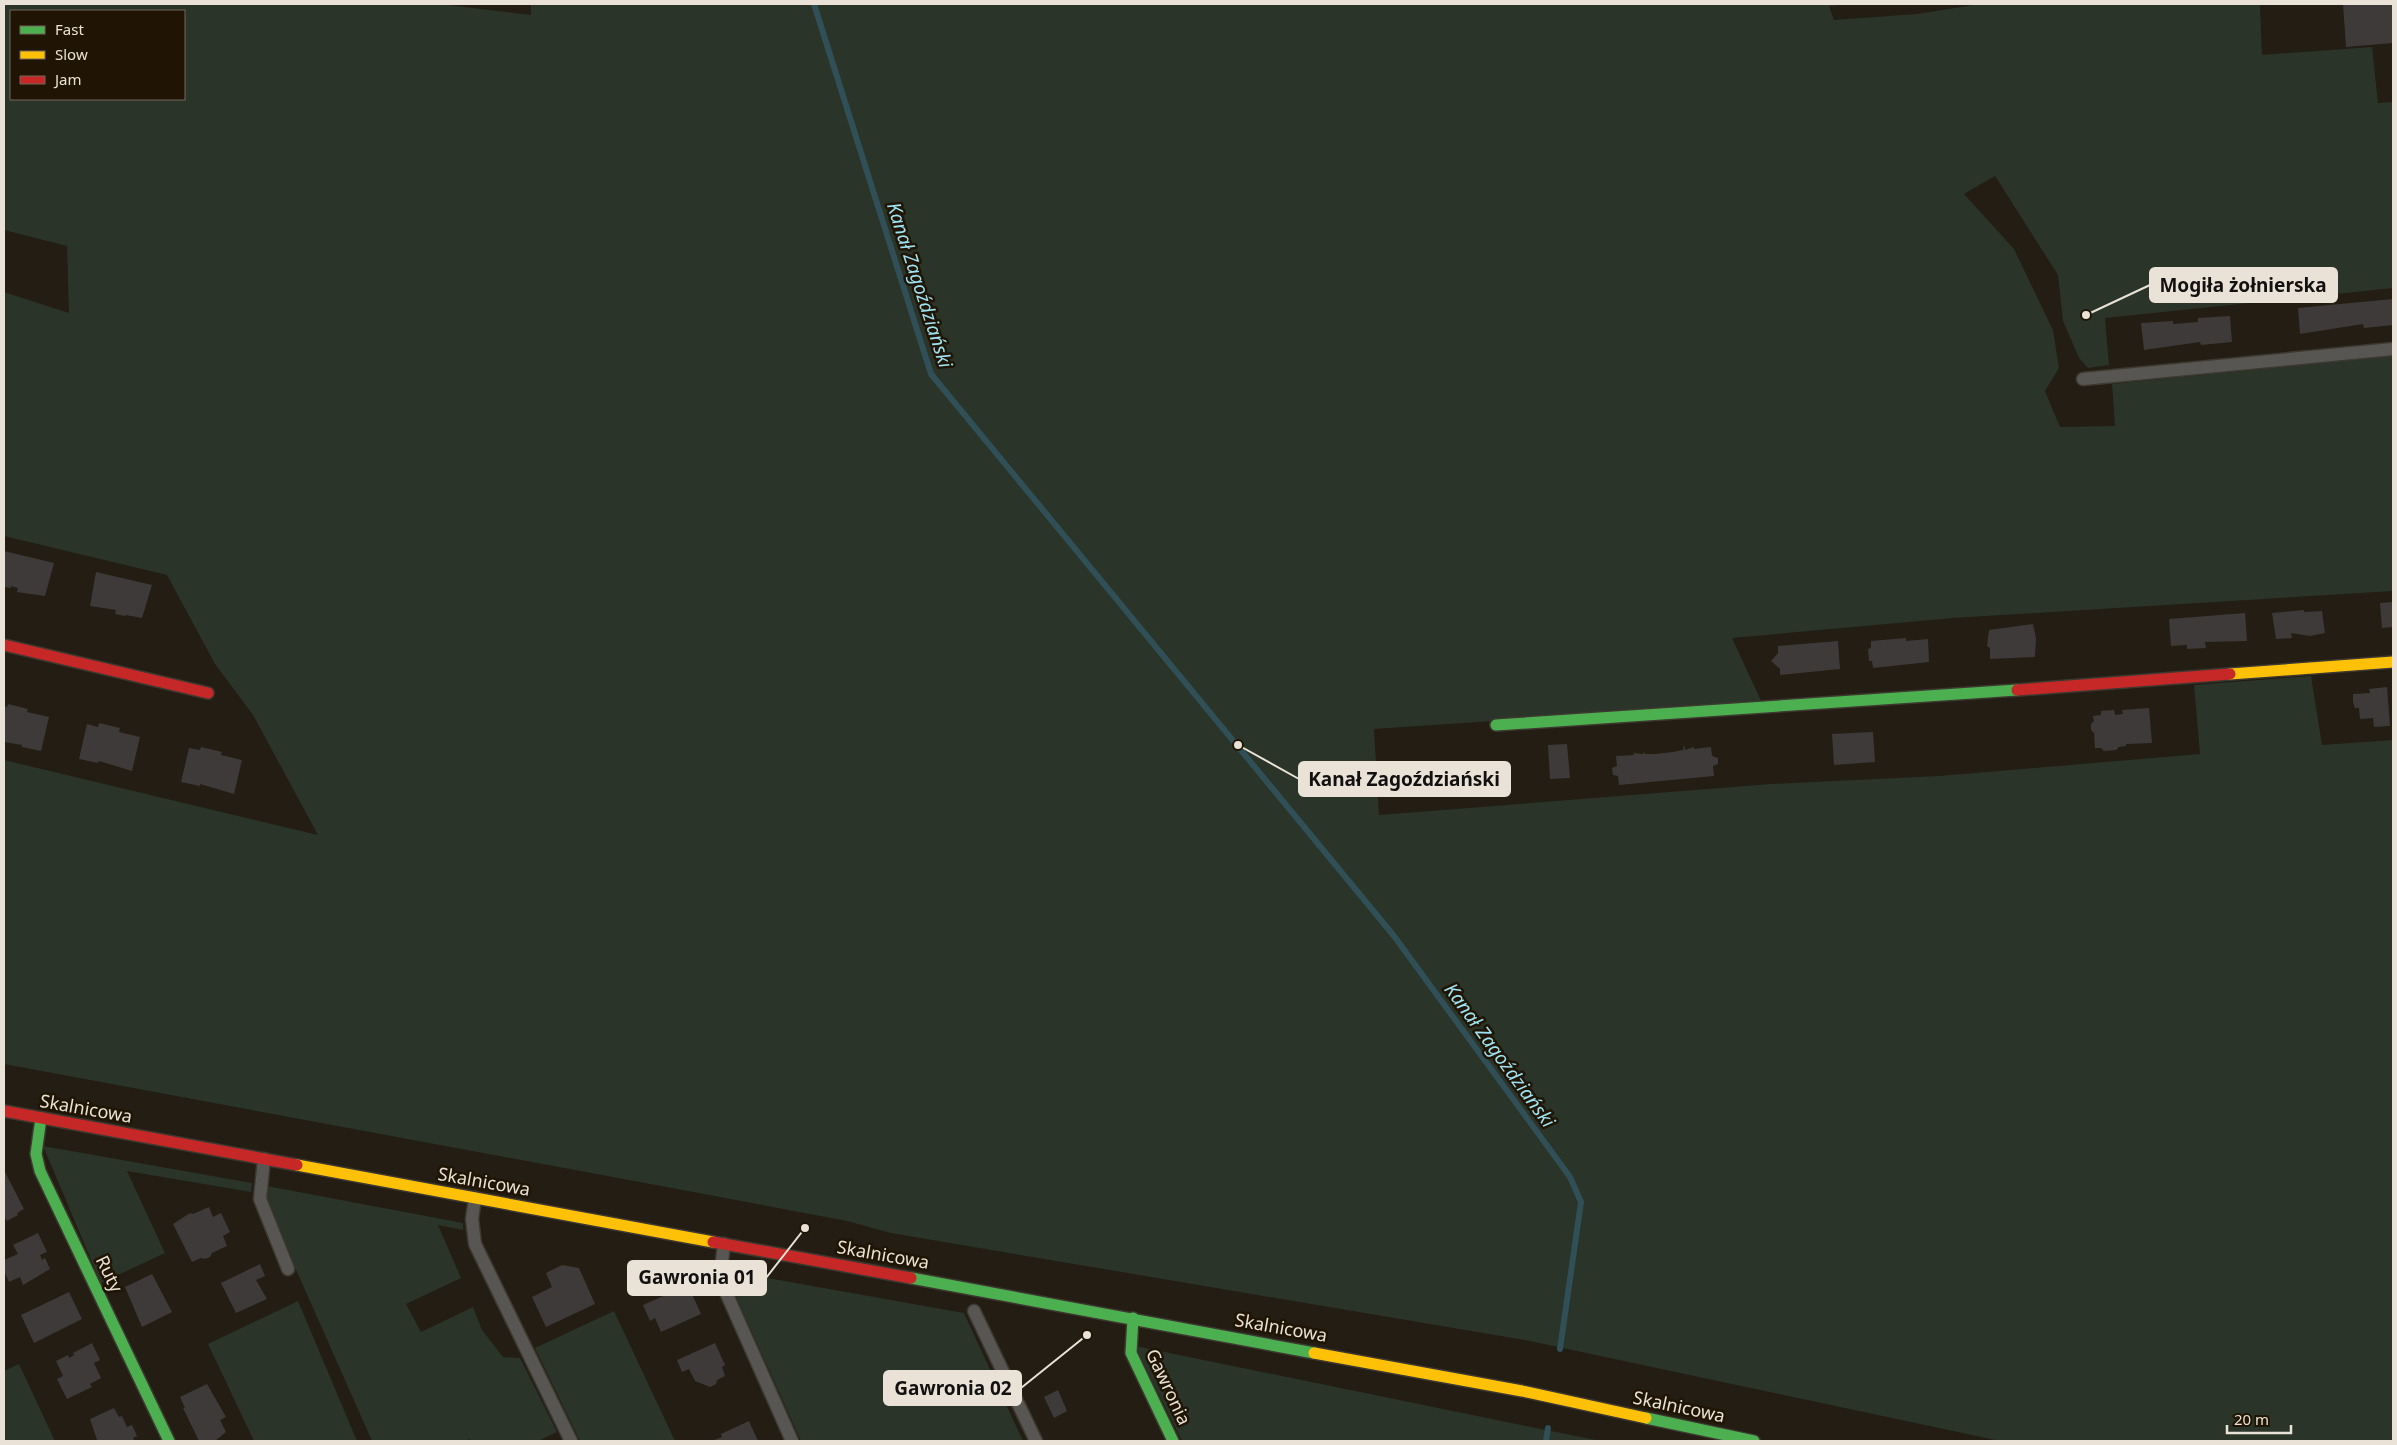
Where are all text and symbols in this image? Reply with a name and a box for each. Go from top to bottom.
legend [10,10,185,100]
text: Fast [55,19,84,39]
text: Slow [55,44,88,64]
text: Jam [53,69,82,89]
water label: Kanał Zagoździański [881,199,959,372]
callout: Mogiła żołnierska [2150,268,2337,302]
text: Mogiła żołnierska [2159,272,2327,298]
callout: Kanał Zagoździański [1299,762,1510,796]
text: Kanał Zagoździański [1308,766,1500,792]
water label: Kanał Zagoździański [1439,978,1562,1133]
street label: Skalnicowa [38,1088,134,1128]
street label: Skalnicowa [436,1161,532,1201]
street label: Skalnicowa [835,1234,931,1274]
street label: Ruty [91,1251,129,1297]
callout: Gawronia 01 [628,1261,766,1295]
text: Gawronia 01 [638,1264,756,1290]
street label: Skalnicowa [1233,1307,1329,1347]
street label: Gawronia [1141,1345,1197,1428]
callout: Gawronia 02 [884,1371,1021,1405]
text: Gawronia 02 [894,1375,1012,1401]
street label: Skalnicowa [1631,1385,1727,1427]
scale bar [2227,1402,2291,1434]
text: 20 m [2234,1409,2269,1429]

